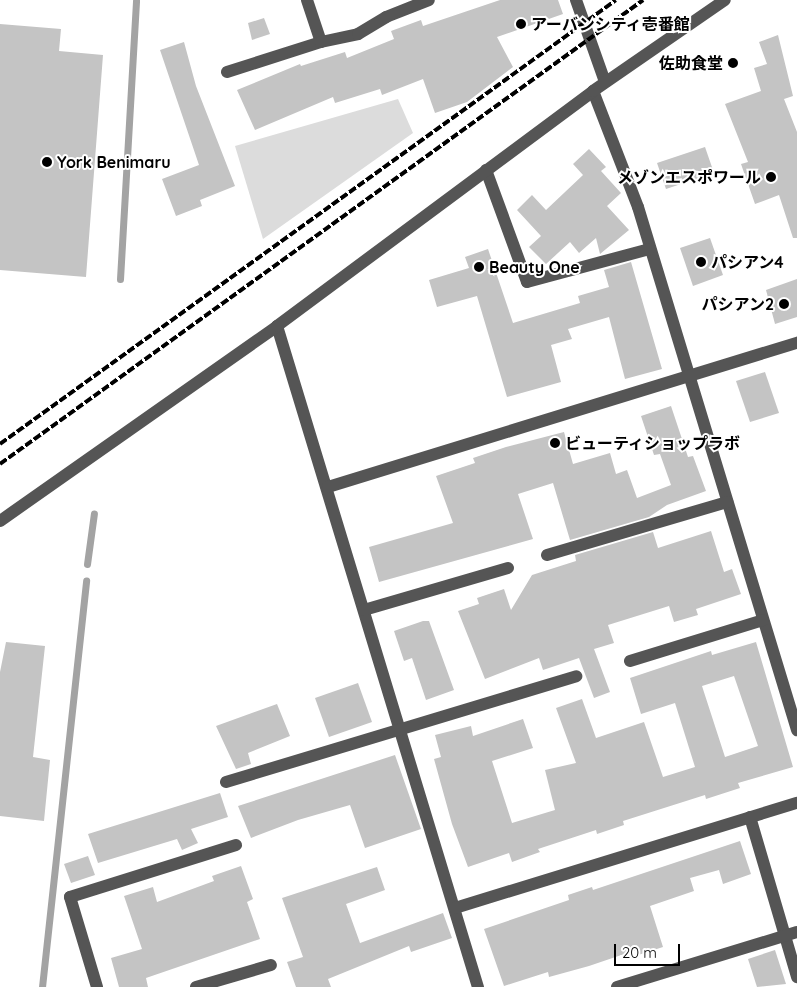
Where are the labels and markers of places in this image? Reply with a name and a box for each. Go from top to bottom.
place label: アーバンシティ壱番館 [531,14,690,34]
marker: アーバンシティ壱番館 [515,18,527,30]
place label: 佐助食堂 [659,53,723,73]
marker: 佐助食堂 [727,57,739,69]
place label: York Benimaru [57,152,171,172]
marker: York Benimaru [41,156,53,168]
place label: メゾンエスポワール [617,167,761,187]
marker: メゾンエスポワール [765,171,777,183]
place label: パシアン4 [711,252,784,272]
marker: パシアン4 [695,256,707,268]
place label: Beauty One [489,257,580,277]
marker: Beauty One [473,261,485,273]
place label: パシアン2 [701,294,774,314]
marker: パシアン2 [778,298,790,310]
place label: ビューティショップラボ [565,433,741,453]
marker: ビューティショップラボ [549,437,561,449]

